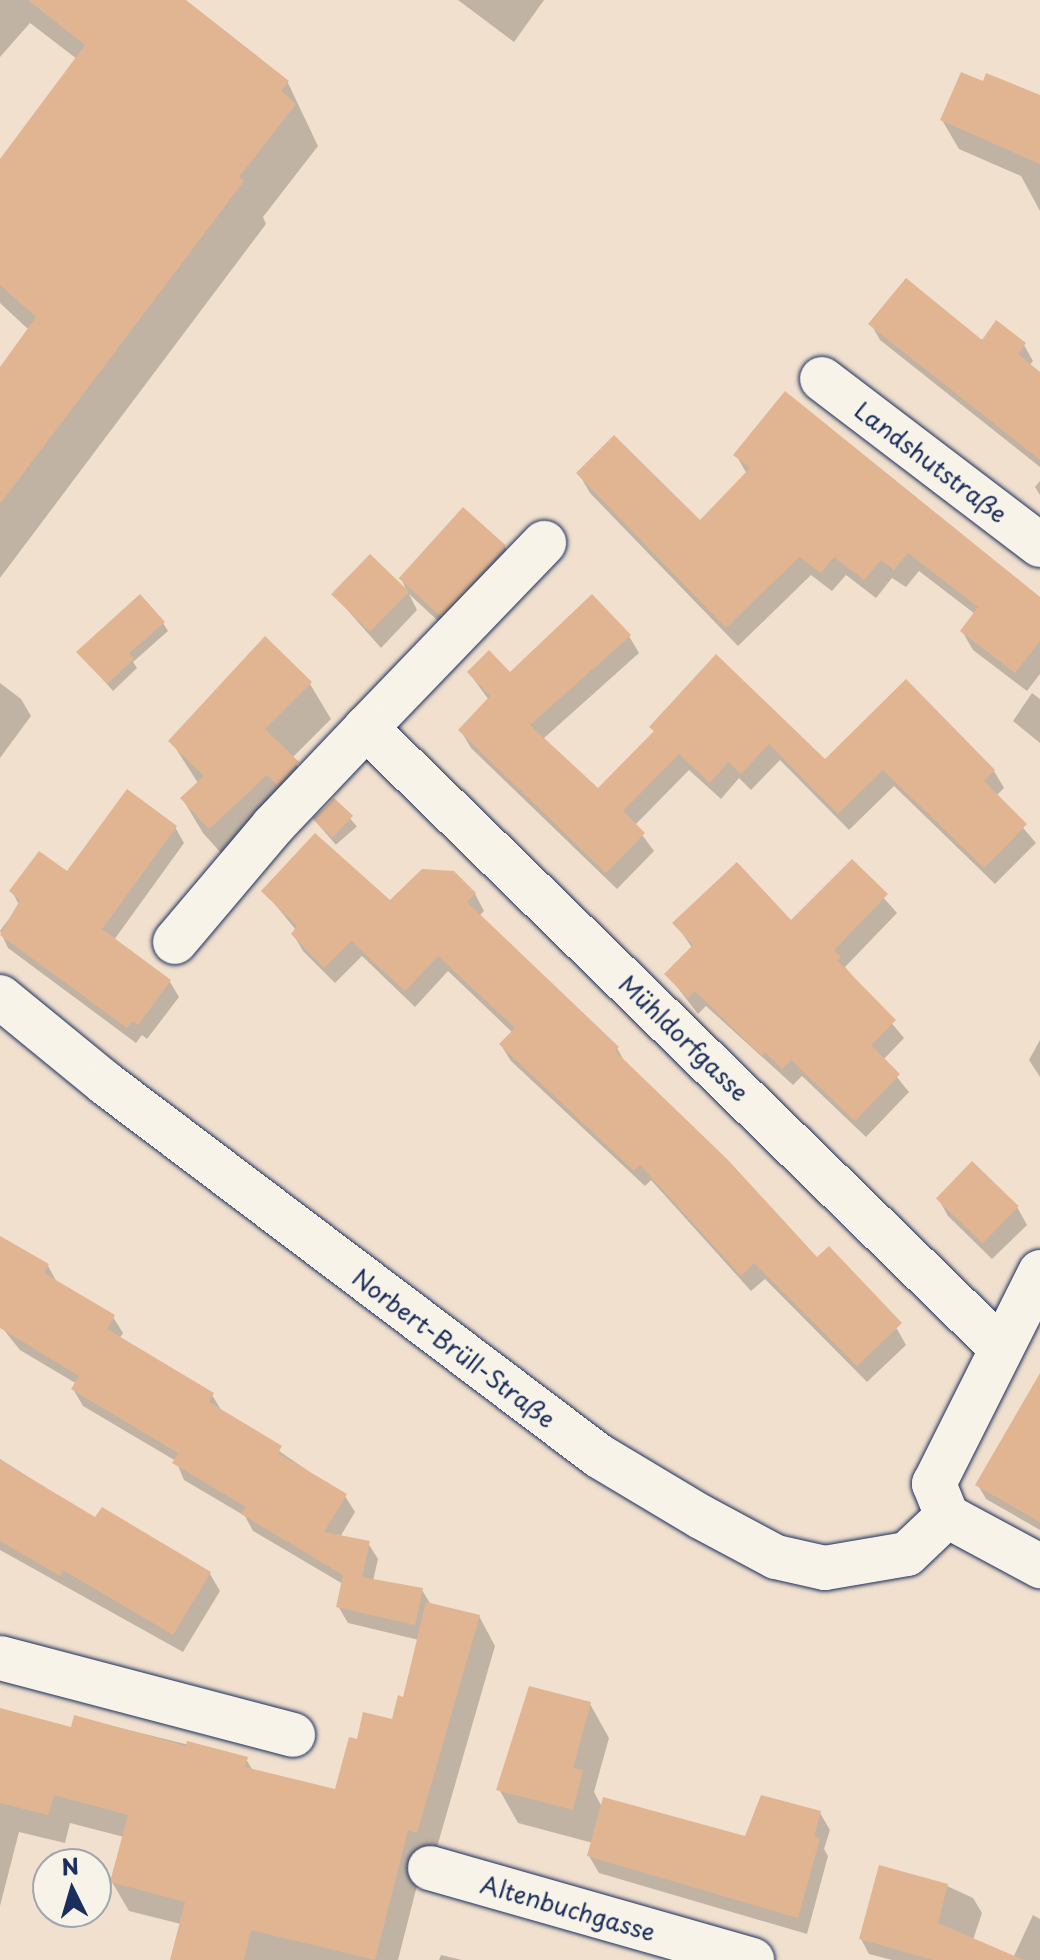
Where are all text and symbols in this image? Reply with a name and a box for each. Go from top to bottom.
street label: Landshutstraße [849,395,1013,529]
street label: Mühldorfgasse [613,969,755,1107]
street label: Norbert-Brüll-Straße [347,1262,561,1434]
north arrow [32,1848,112,1928]
text: N [60,1848,80,1883]
street label: Altenbuchgasse [477,1869,659,1947]

